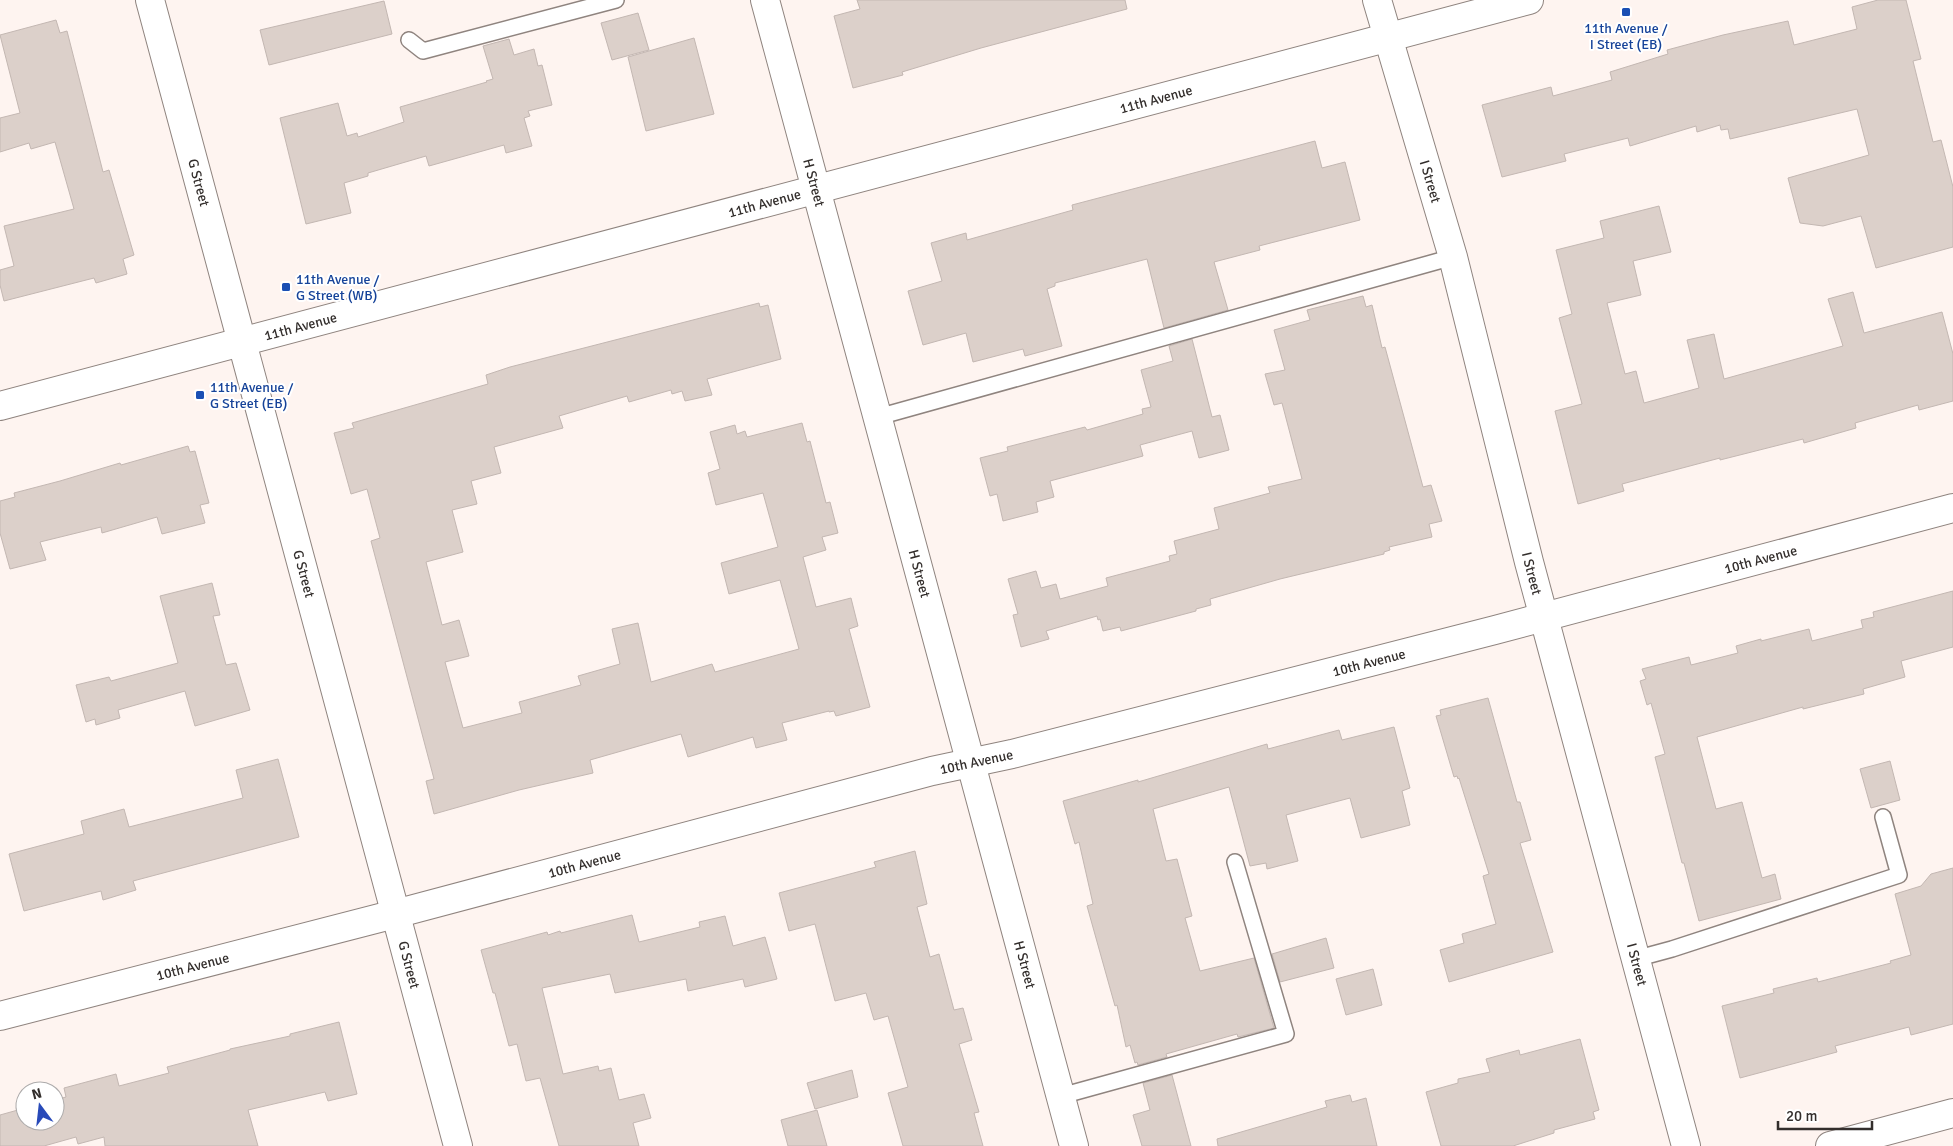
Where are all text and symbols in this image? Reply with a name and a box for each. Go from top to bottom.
marker: 11th Avenue / I Street (EB) [1620,6,1632,18]
place label: 11th Avenue / I Street (EB) [1584,20,1668,53]
street label: 11th Avenue [1118,81,1194,117]
street label: G Street [185,157,214,208]
street label: H Street [800,157,829,208]
street label: I Street [1416,158,1445,205]
street label: 11th Avenue [726,185,803,221]
place label: 11th Avenue / G Street (WB) [296,271,380,304]
marker: 11th Avenue / G Street (WB) [280,281,292,293]
street label: 11th Avenue [262,308,339,344]
place label: 11th Avenue / G Street (EB) [210,379,294,412]
marker: 11th Avenue / G Street (EB) [194,389,206,401]
street label: 10th Avenue [1722,541,1799,577]
street label: G Street [290,548,319,599]
street label: H Street [905,548,934,600]
street label: I Street [1518,550,1546,597]
street label: 10th Avenue [1331,645,1407,680]
street label: 10th Avenue [938,746,1015,778]
street label: 10th Avenue [546,846,623,881]
street label: G Street [395,939,424,991]
street label: H Street [1010,939,1040,991]
street label: I Street [1623,941,1651,988]
street label: 10th Avenue [154,949,231,984]
north arrow [15,1081,65,1131]
text: N [30,1084,44,1103]
scale bar [1778,1098,1872,1130]
text: 20 m [1786,1107,1817,1125]

